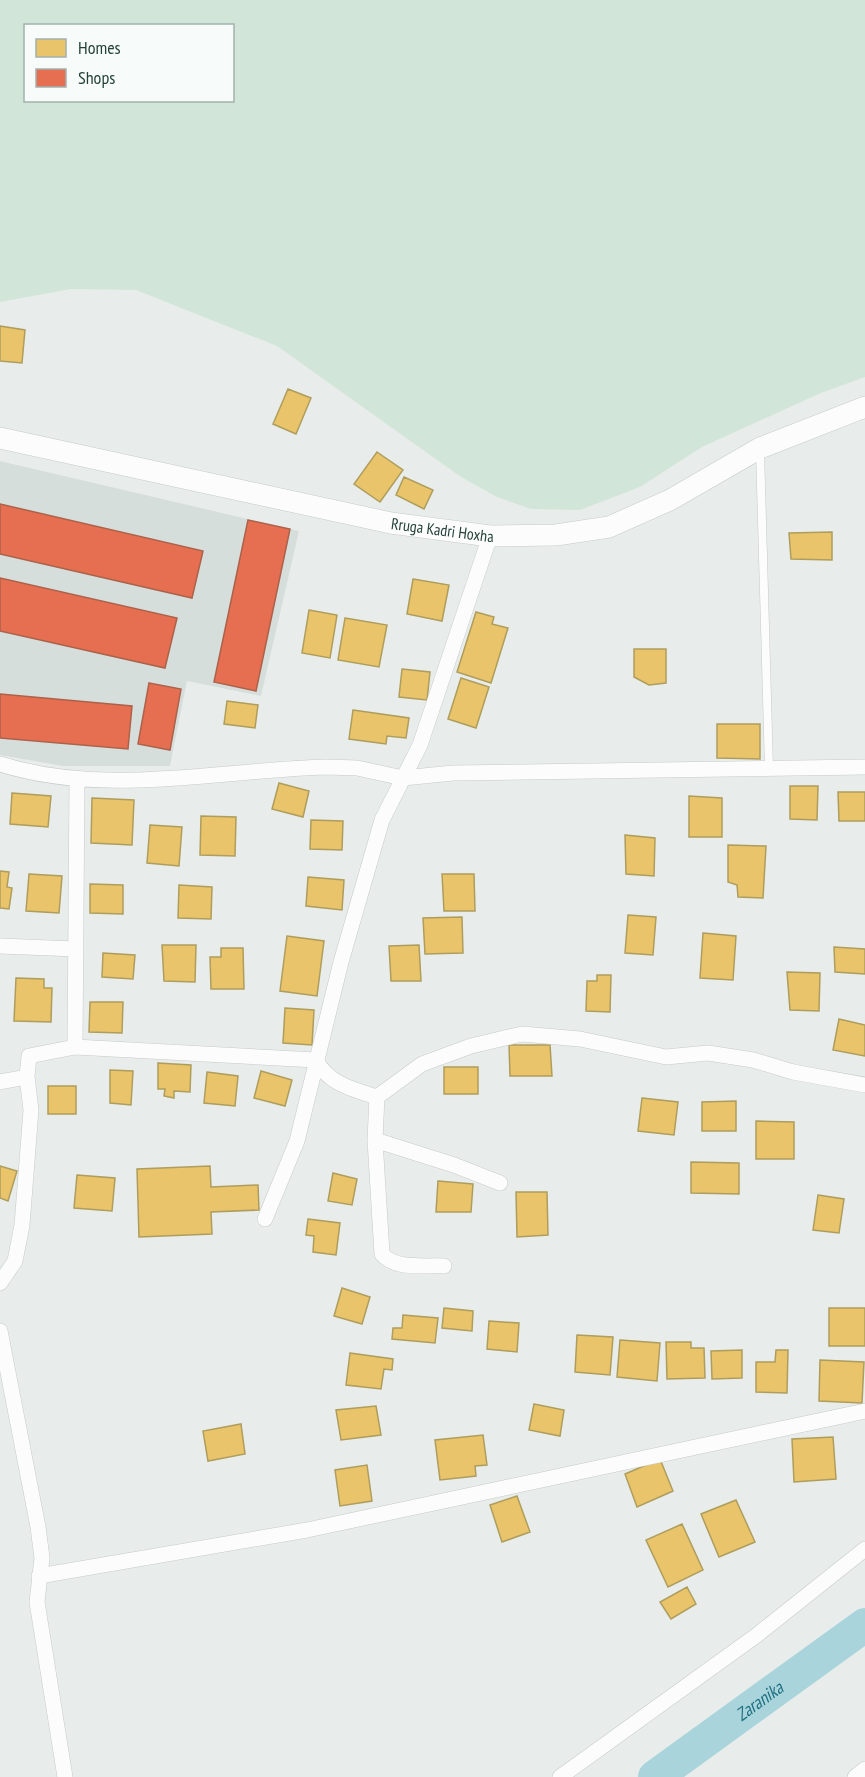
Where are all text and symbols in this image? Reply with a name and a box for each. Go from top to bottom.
legend [24,24,234,102]
text: Homes [78,36,121,59]
text: Shops [78,66,115,89]
street label: Rruga Kadri Hoxha [390,513,494,546]
water label: Zaranika [731,1676,788,1726]

